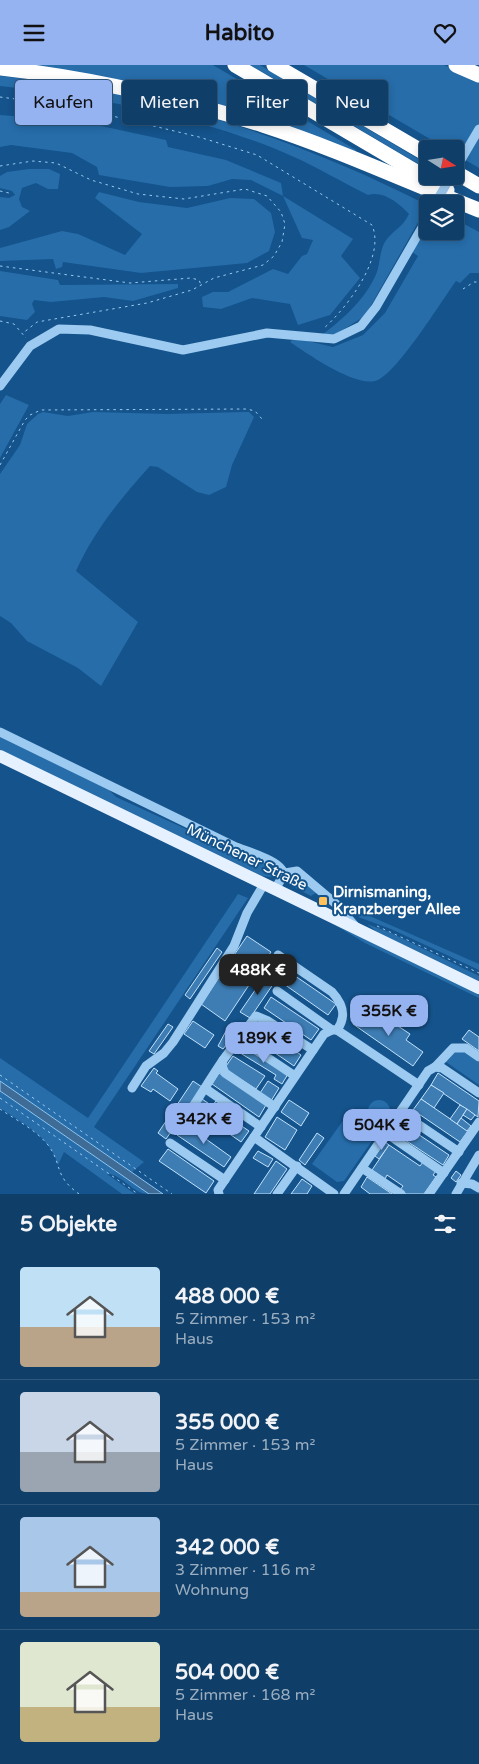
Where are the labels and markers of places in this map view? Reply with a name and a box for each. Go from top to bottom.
place label: Dirnismaning, Kranzberger Allee [333,883,461,919]
marker: Dirnismaning, Kranzberger Allee [317,895,329,907]
pin: 488K € [217,953,299,996]
pin: 355K € [348,995,430,1037]
pin: 189K € [223,1021,305,1064]
pin: 342K € [163,1103,245,1145]
pin: 504K € [341,1109,423,1151]

